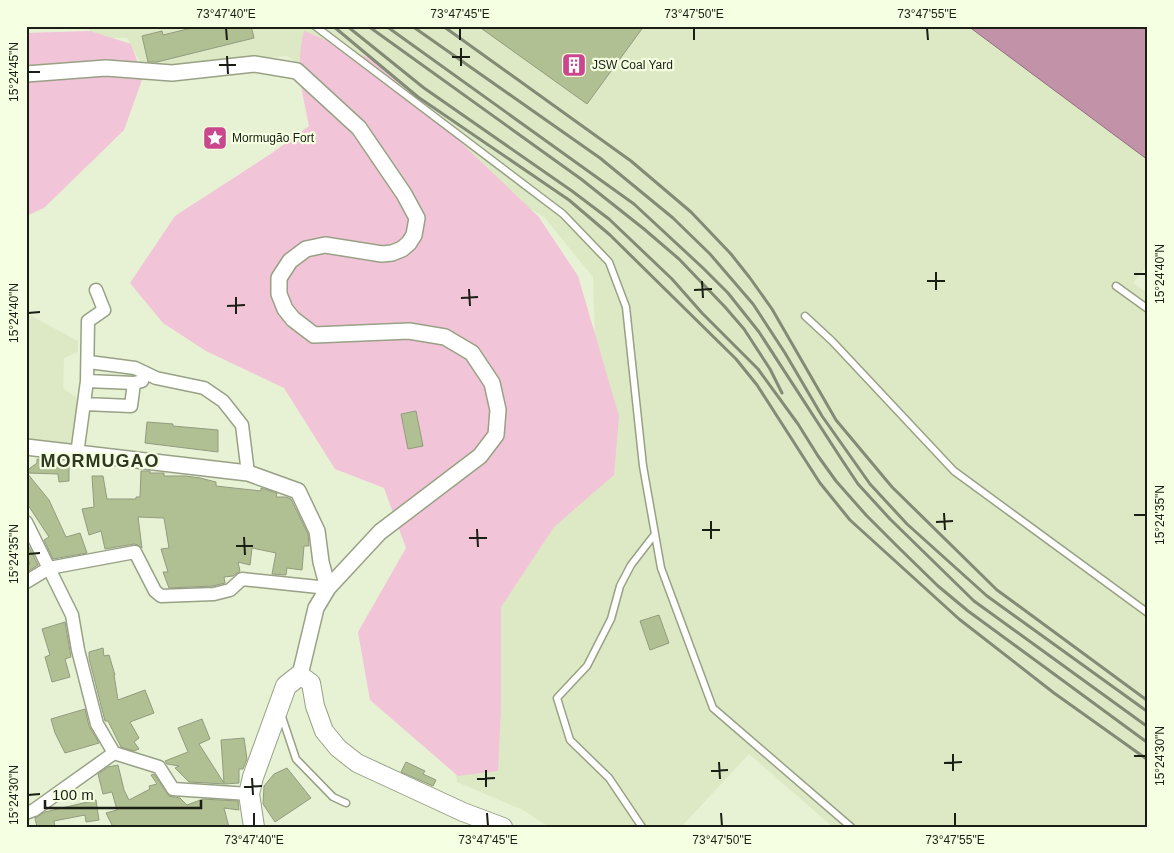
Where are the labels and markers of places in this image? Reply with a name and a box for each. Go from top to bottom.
building icon: JSW Coal Yard [561,52,587,78]
place label: JSW Coal Yard [592,58,673,72]
place icon: Mormugão Fort [202,125,228,151]
place label: Mormugão Fort [232,131,315,145]

